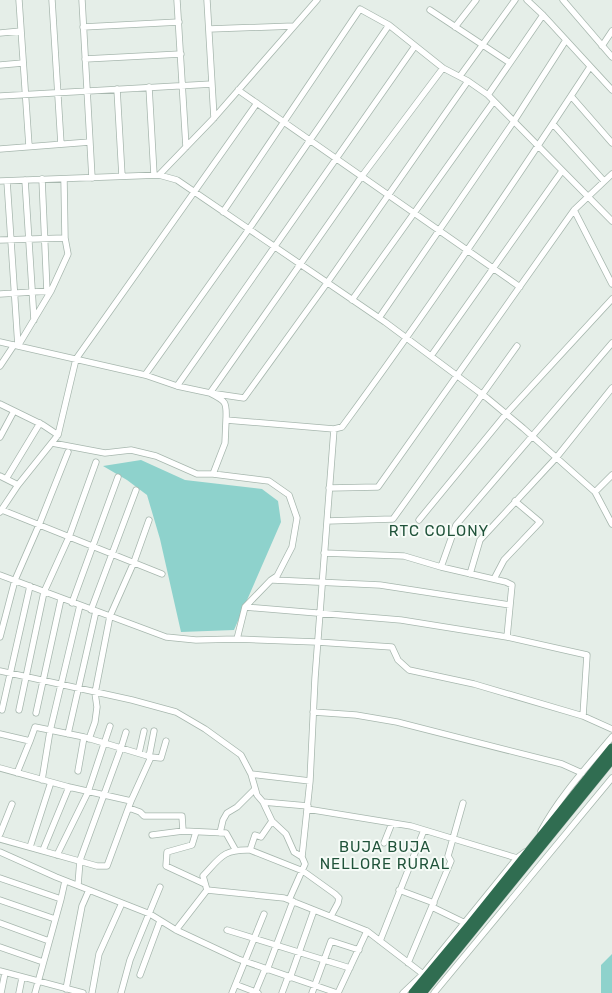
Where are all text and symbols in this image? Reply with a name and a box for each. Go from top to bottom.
district label: RTC COLONY [389,522,489,540]
district label: BUJA BUJA NELLORE RURAL [320,838,450,873]

